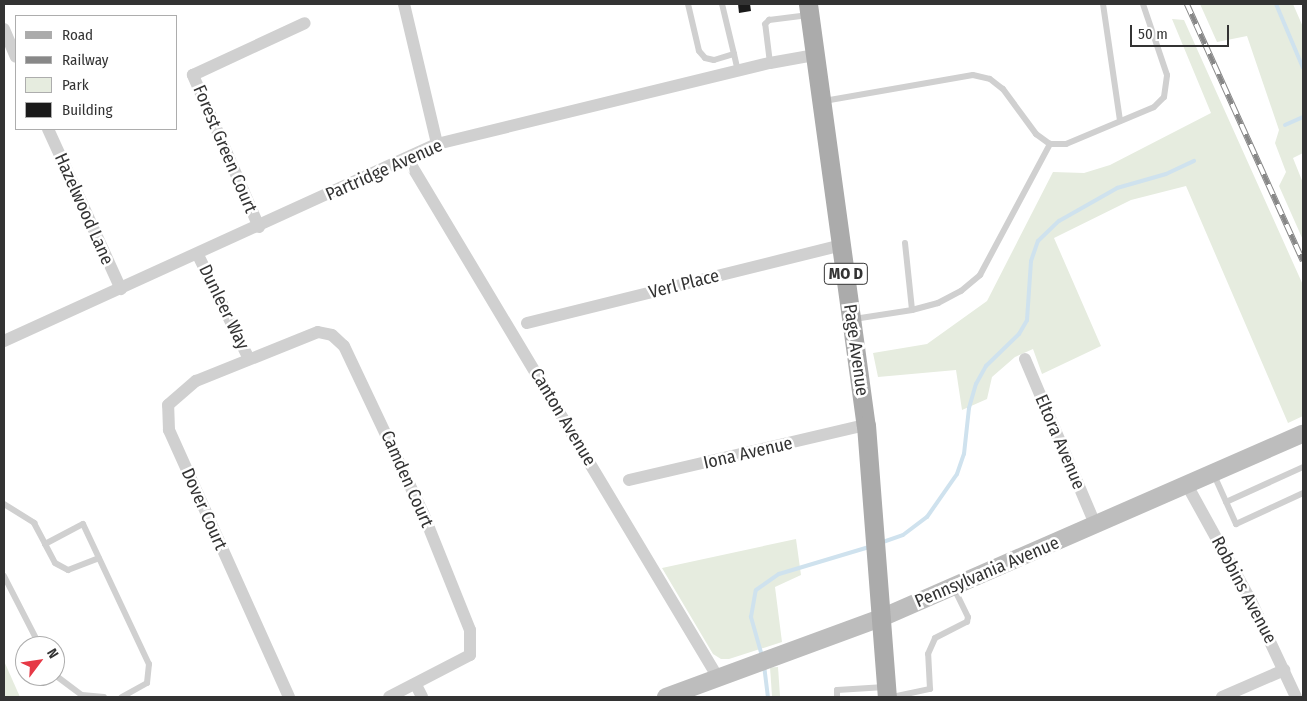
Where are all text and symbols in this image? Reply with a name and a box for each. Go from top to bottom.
legend [15,15,178,130]
scale bar [1132,15,1231,47]
text: 50 m [1138,25,1168,43]
text: Road [62,26,93,44]
text: Railway [62,51,109,69]
text: Park [62,76,89,94]
street label: Forest Green Court [188,82,262,216]
text: Building [62,101,113,119]
street label: Partridge Avenue [322,135,446,205]
street label: Hazelwood Lane [50,150,118,268]
road number: MO D [824,260,868,288]
street label: Dunleer Way [194,261,254,353]
street label: Verl Place [647,265,721,303]
street label: Page Avenue [839,303,873,397]
street label: Canton Avenue [525,364,601,470]
street label: Eltora Avenue [1030,391,1090,493]
street label: Camden Court [376,427,438,531]
street label: Iona Avenue [701,432,795,474]
street label: Dover Court [176,465,232,553]
street label: Pennsylvania Avenue [912,532,1062,612]
street label: Robbins Avenue [1207,533,1281,647]
north arrow [15,636,65,686]
text: N [43,646,62,661]

